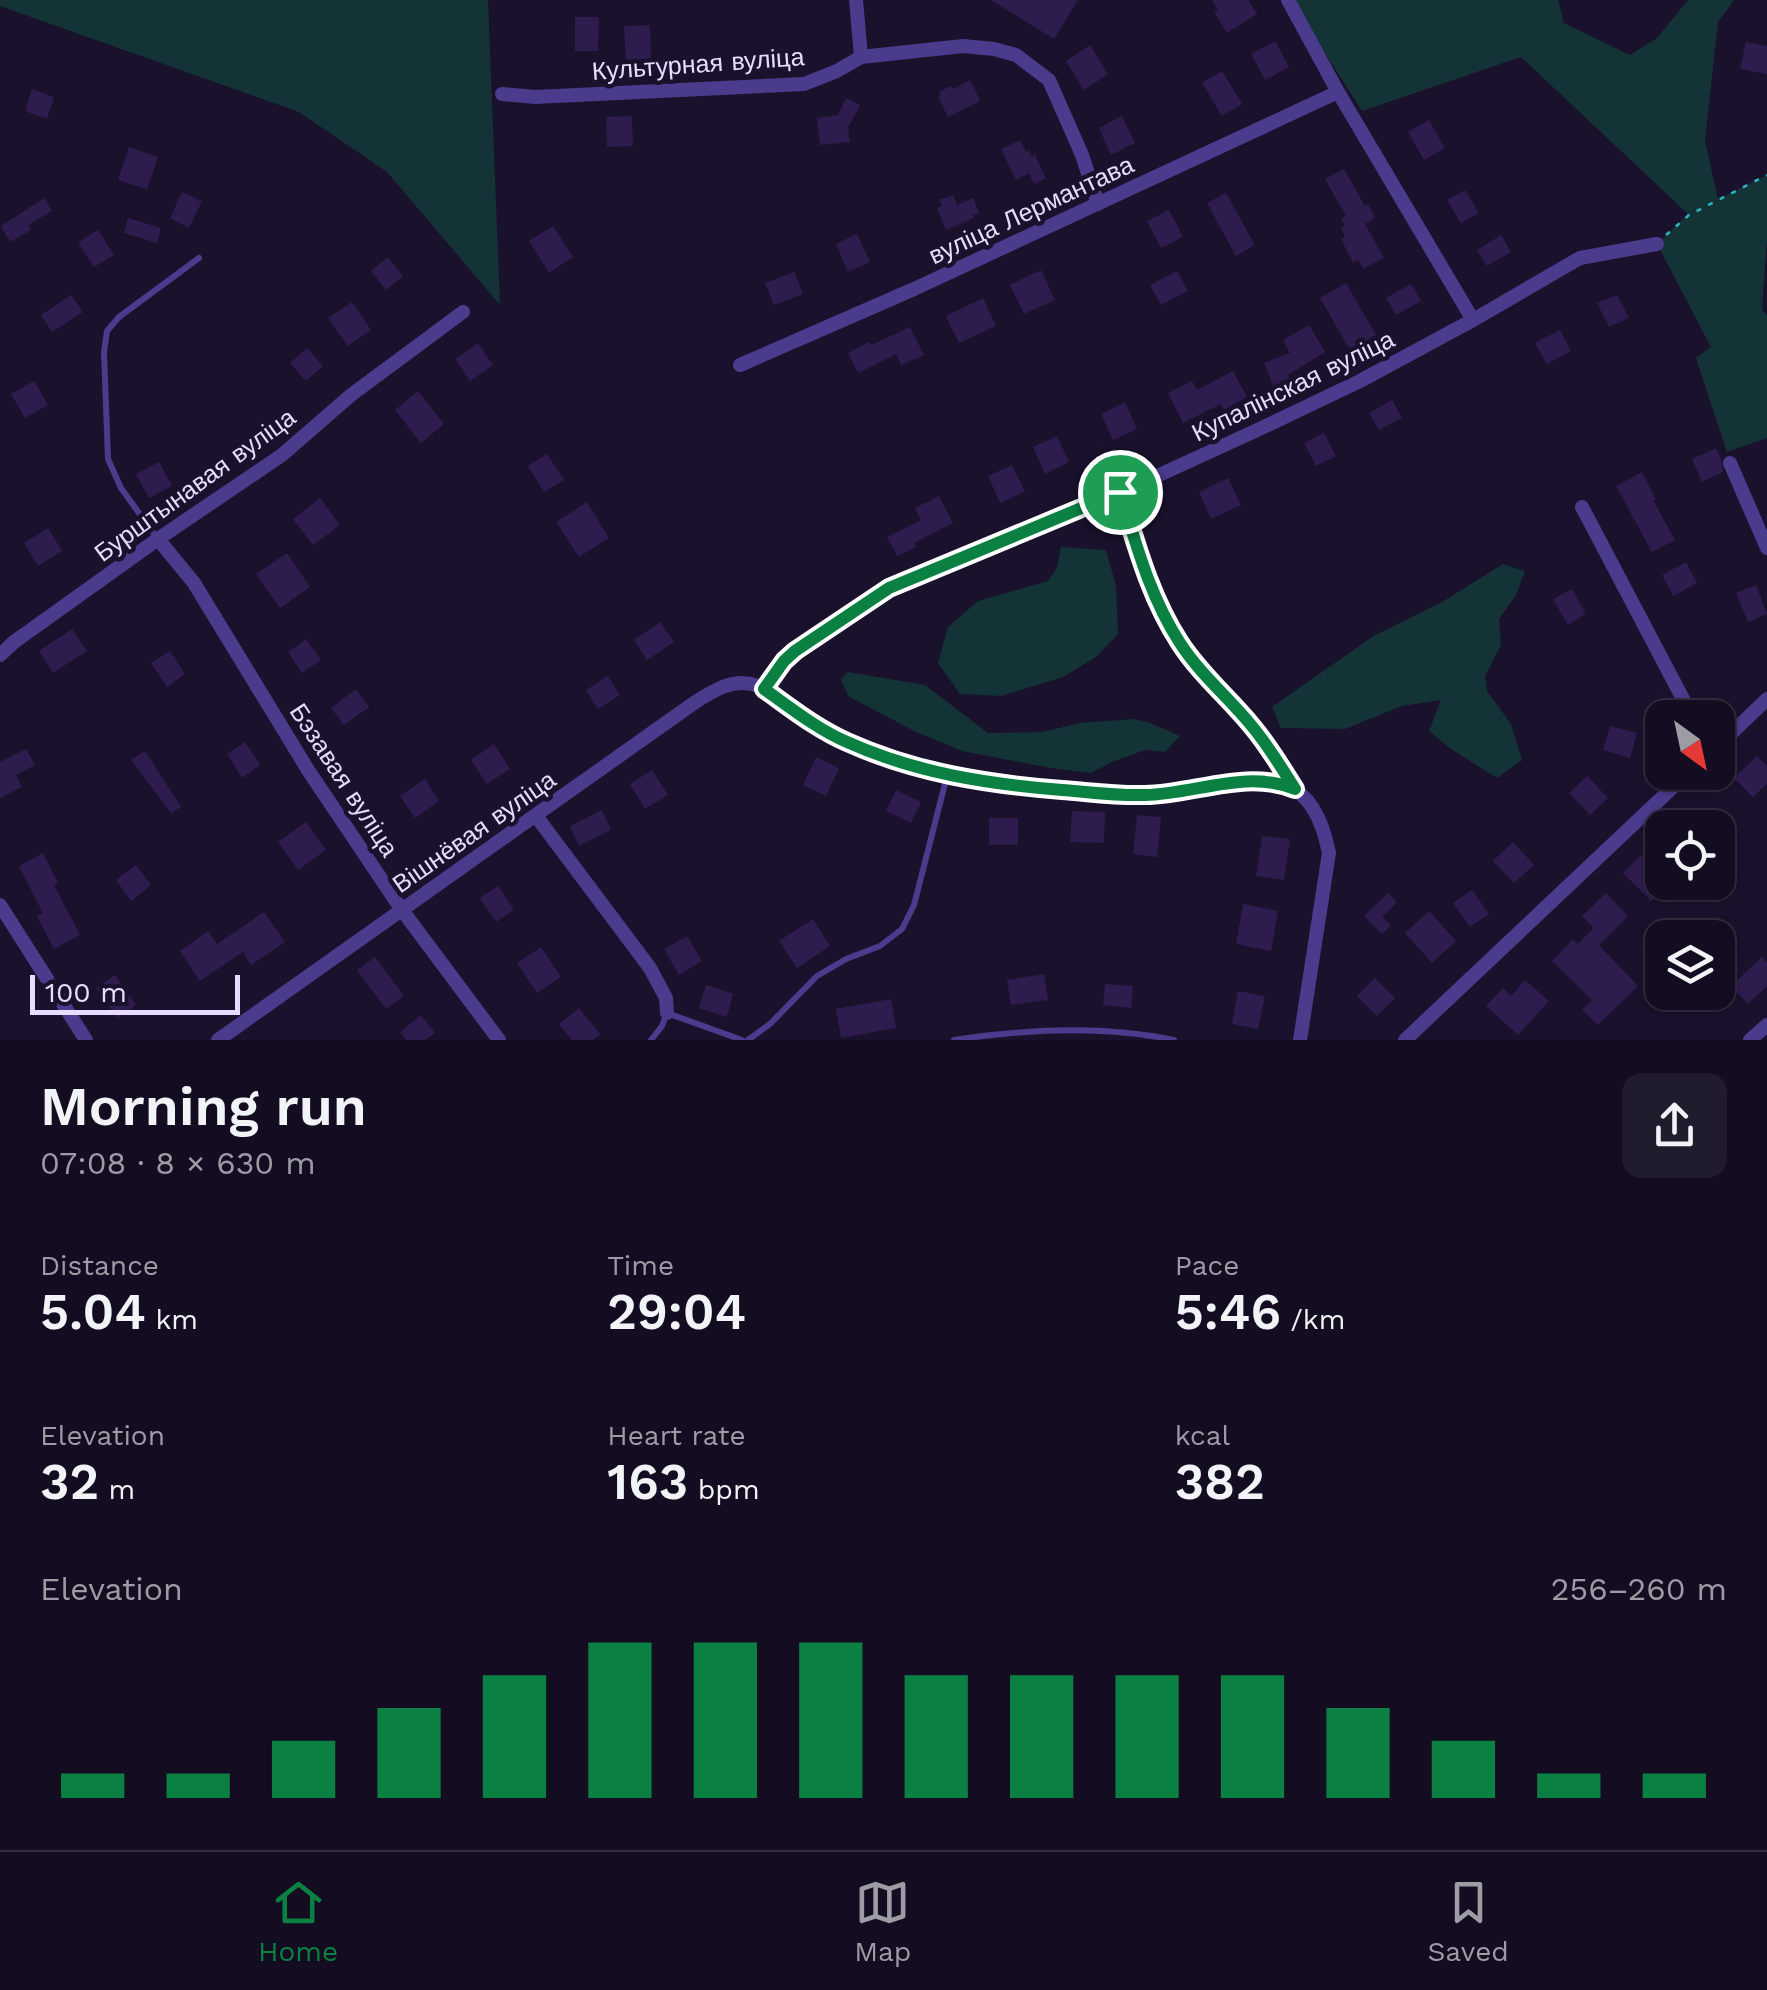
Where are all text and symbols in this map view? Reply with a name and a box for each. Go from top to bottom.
street label: Культурная вуліца [591,42,805,86]
street label: вуліца Лермантава [924,150,1138,270]
street label: Купалінская вуліца [1187,324,1399,448]
street label: Бурштынавая вуліца [89,402,301,568]
pin [1078,450,1163,535]
icon: arrive [1093,465,1148,520]
street label: Бэзавая вуліца [284,698,404,862]
north arrow [1645,700,1735,790]
map controls [1645,700,1735,1010]
street label: Вішнёвая вуліца [387,765,561,899]
button: locate [1645,810,1735,900]
button: layers [1645,920,1735,1010]
scale bar [30,970,240,1014]
text: 100 m [45,976,127,1009]
button: share [1622,1073,1727,1178]
text: Morning run [40,1074,367,1138]
text: 07:08 · 8 × 630 m [40,1144,316,1182]
text: Distance [40,1249,159,1282]
text: Time [607,1249,674,1282]
text: Pace [1175,1249,1239,1282]
text: 5.04 [40,1282,146,1341]
text: 29:04 [607,1282,746,1341]
text: 5:46 [1175,1282,1281,1341]
text: km [146,1303,198,1336]
text: /km [1281,1303,1345,1336]
text: Elevation [40,1419,165,1452]
text: Heart rate [607,1419,746,1452]
text: kcal [1175,1419,1230,1452]
text: 32 [40,1452,99,1511]
text: 163 [607,1452,688,1511]
text: 382 [1175,1452,1265,1511]
text: m [99,1473,135,1506]
text: bpm [688,1473,760,1506]
text: Elevation [40,1570,183,1608]
text: 256–260 m [1551,1570,1727,1608]
tab: Home [258,1875,338,1968]
tab: Map [854,1875,911,1968]
tab: Saved [1428,1875,1509,1968]

